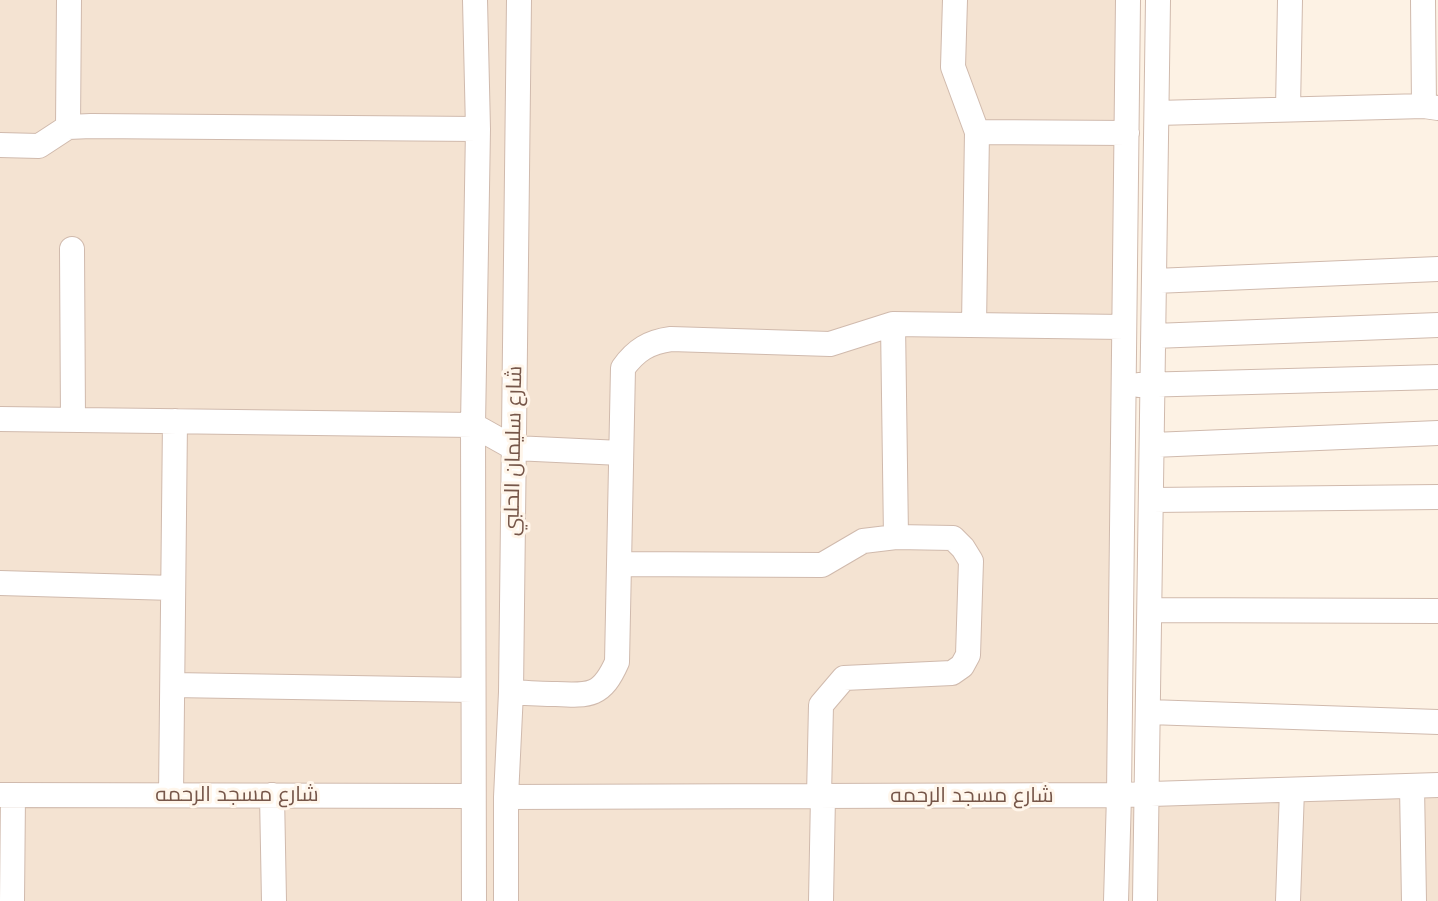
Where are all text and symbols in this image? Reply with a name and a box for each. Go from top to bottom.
street label: شارع سليمان الحلبي [500,366,528,536]
street label: شارع مسجد الرحمه [155,782,319,808]
street label: شارع مسجد الرحمه [890,783,1054,809]

